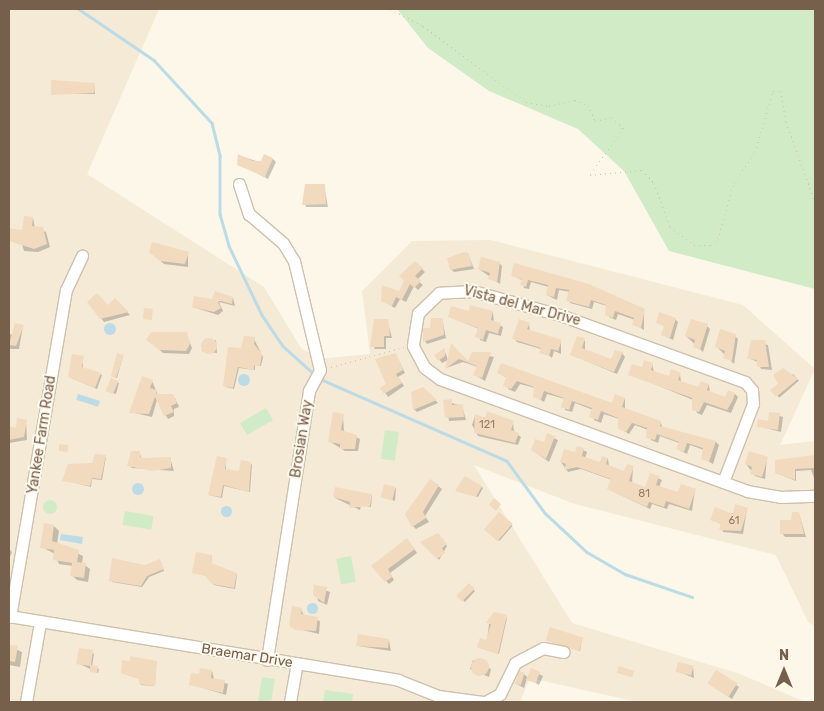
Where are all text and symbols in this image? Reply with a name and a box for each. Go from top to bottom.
street label: Vista del Mar Drive [462,282,582,330]
street label: Yankee Farm Road [24,375,60,495]
street label: Brosian Way [288,399,316,479]
house number: 121 [479,418,495,432]
house number: 81 [638,487,650,501]
house number: 61 [728,514,740,528]
street label: Braemar Drive [200,640,294,672]
north arrow [759,646,809,696]
text: N [779,647,789,664]

